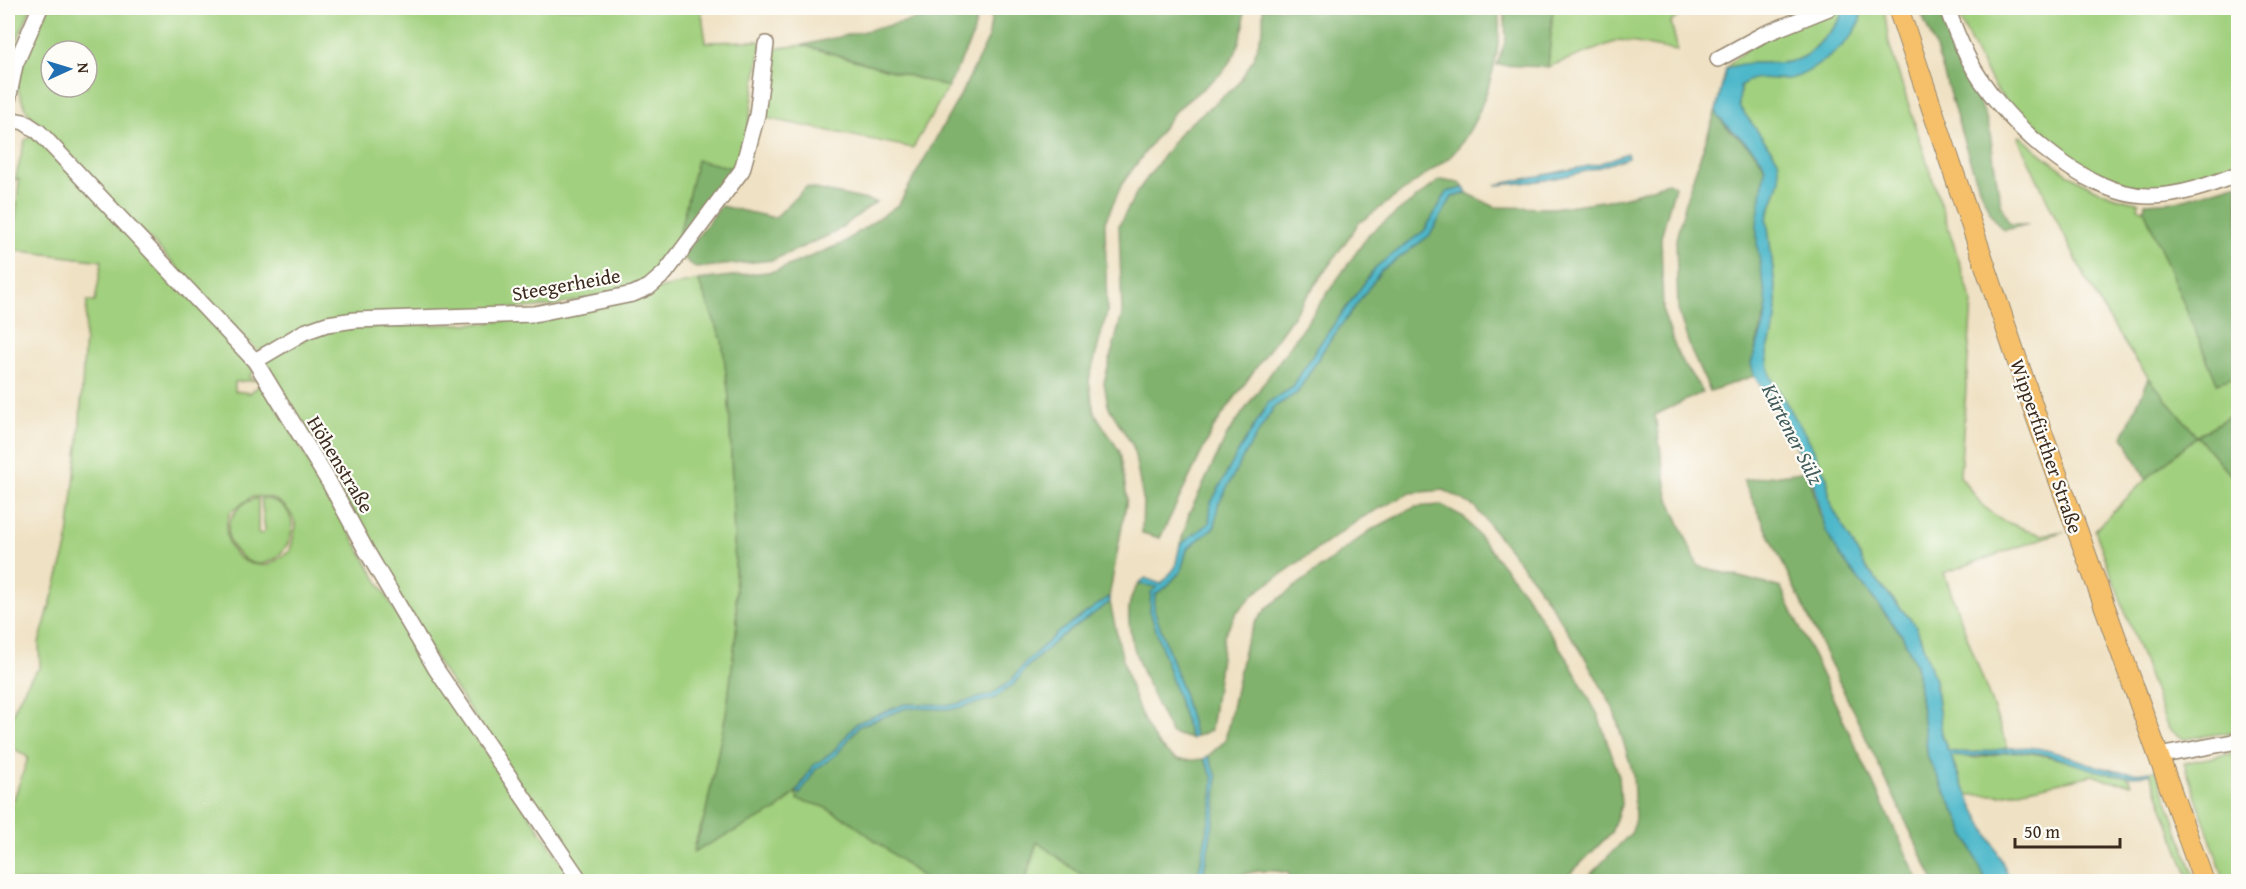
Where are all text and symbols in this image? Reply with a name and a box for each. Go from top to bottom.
north arrow [39,39,99,99]
text: N [72,62,96,74]
street label: Steegerheide [510,260,622,308]
street label: Wipperfürther Straße [2003,355,2091,537]
water label: Kürtener Sülz [1754,377,1832,490]
street label: Höhenstraße [301,410,381,518]
scale bar [2015,811,2120,849]
text: 50 m [2024,818,2060,845]

